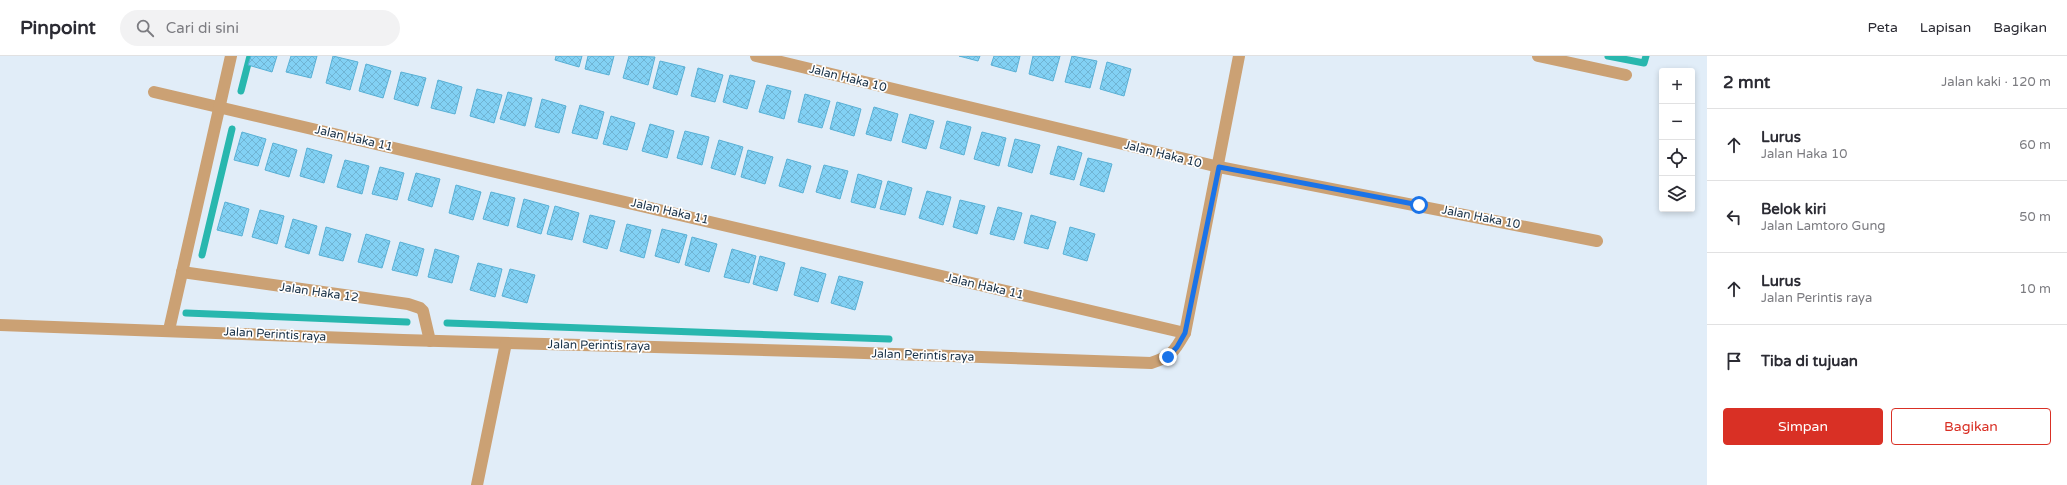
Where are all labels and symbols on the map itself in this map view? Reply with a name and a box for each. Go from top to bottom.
street label: Jalan Haka 10 [808,62,889,95]
street label: Jalan Haka 11 [314,122,394,154]
street label: Jalan Haka 10 [1123,138,1204,171]
street label: Jalan Haka 11 [630,195,710,227]
route start [1410,196,1428,214]
street label: Jalan Haka 10 [1441,203,1522,232]
street label: Jalan Haka 11 [945,270,1025,302]
street label: Jalan Haka 12 [279,280,359,304]
street label: Jalan Perintis raya [223,324,327,344]
street label: Jalan Perintis raya [548,337,650,353]
street label: Jalan Perintis raya [871,346,975,364]
route end [1159,348,1177,366]

